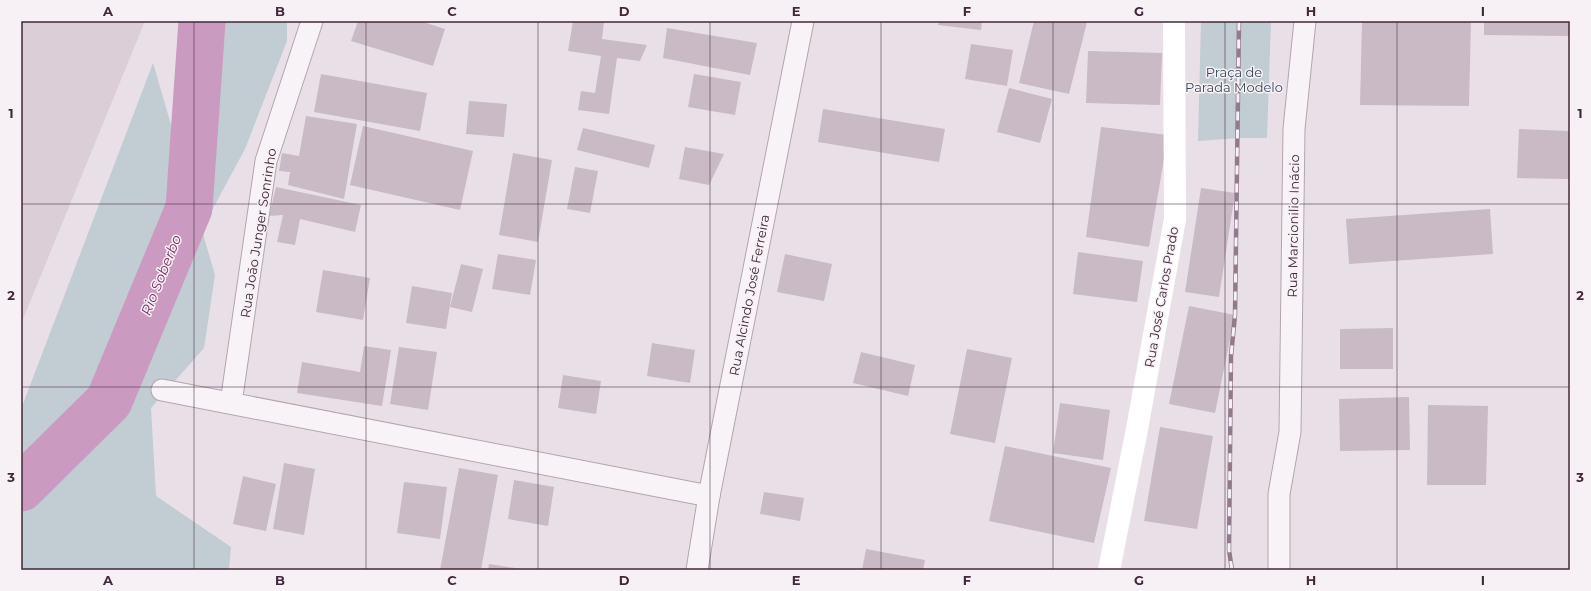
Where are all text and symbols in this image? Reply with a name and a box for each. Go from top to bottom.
text: A [102,3,114,19]
text: B [275,3,285,19]
text: C [447,3,457,19]
text: D [619,3,630,19]
text: E [792,3,801,19]
text: F [963,3,971,19]
text: G [1134,3,1144,19]
text: H [1306,3,1316,19]
text: I [1481,3,1485,19]
park label: Praça de Parada Modelo [1185,64,1283,95]
text: 1 [8,105,14,121]
text: 1 [1577,105,1583,121]
street label: Rua João Junger Sonrinho [237,147,279,319]
street label: Rua Marcionilio Inácio [1284,154,1302,298]
street label: Rua Alcindo José Ferreira [726,213,772,377]
street label: Rua José Carlos Prado [1141,225,1181,369]
water label: Rio Soberbo [137,232,185,318]
text: 2 [7,287,15,303]
text: 2 [1576,287,1584,303]
text: 3 [6,469,15,485]
text: 3 [1575,469,1584,485]
text: A [102,572,114,588]
text: B [275,572,285,588]
text: C [447,572,457,588]
text: D [619,572,630,588]
text: E [792,572,801,588]
text: F [963,572,971,588]
text: G [1134,572,1144,588]
text: H [1306,572,1316,588]
text: I [1481,572,1485,588]

